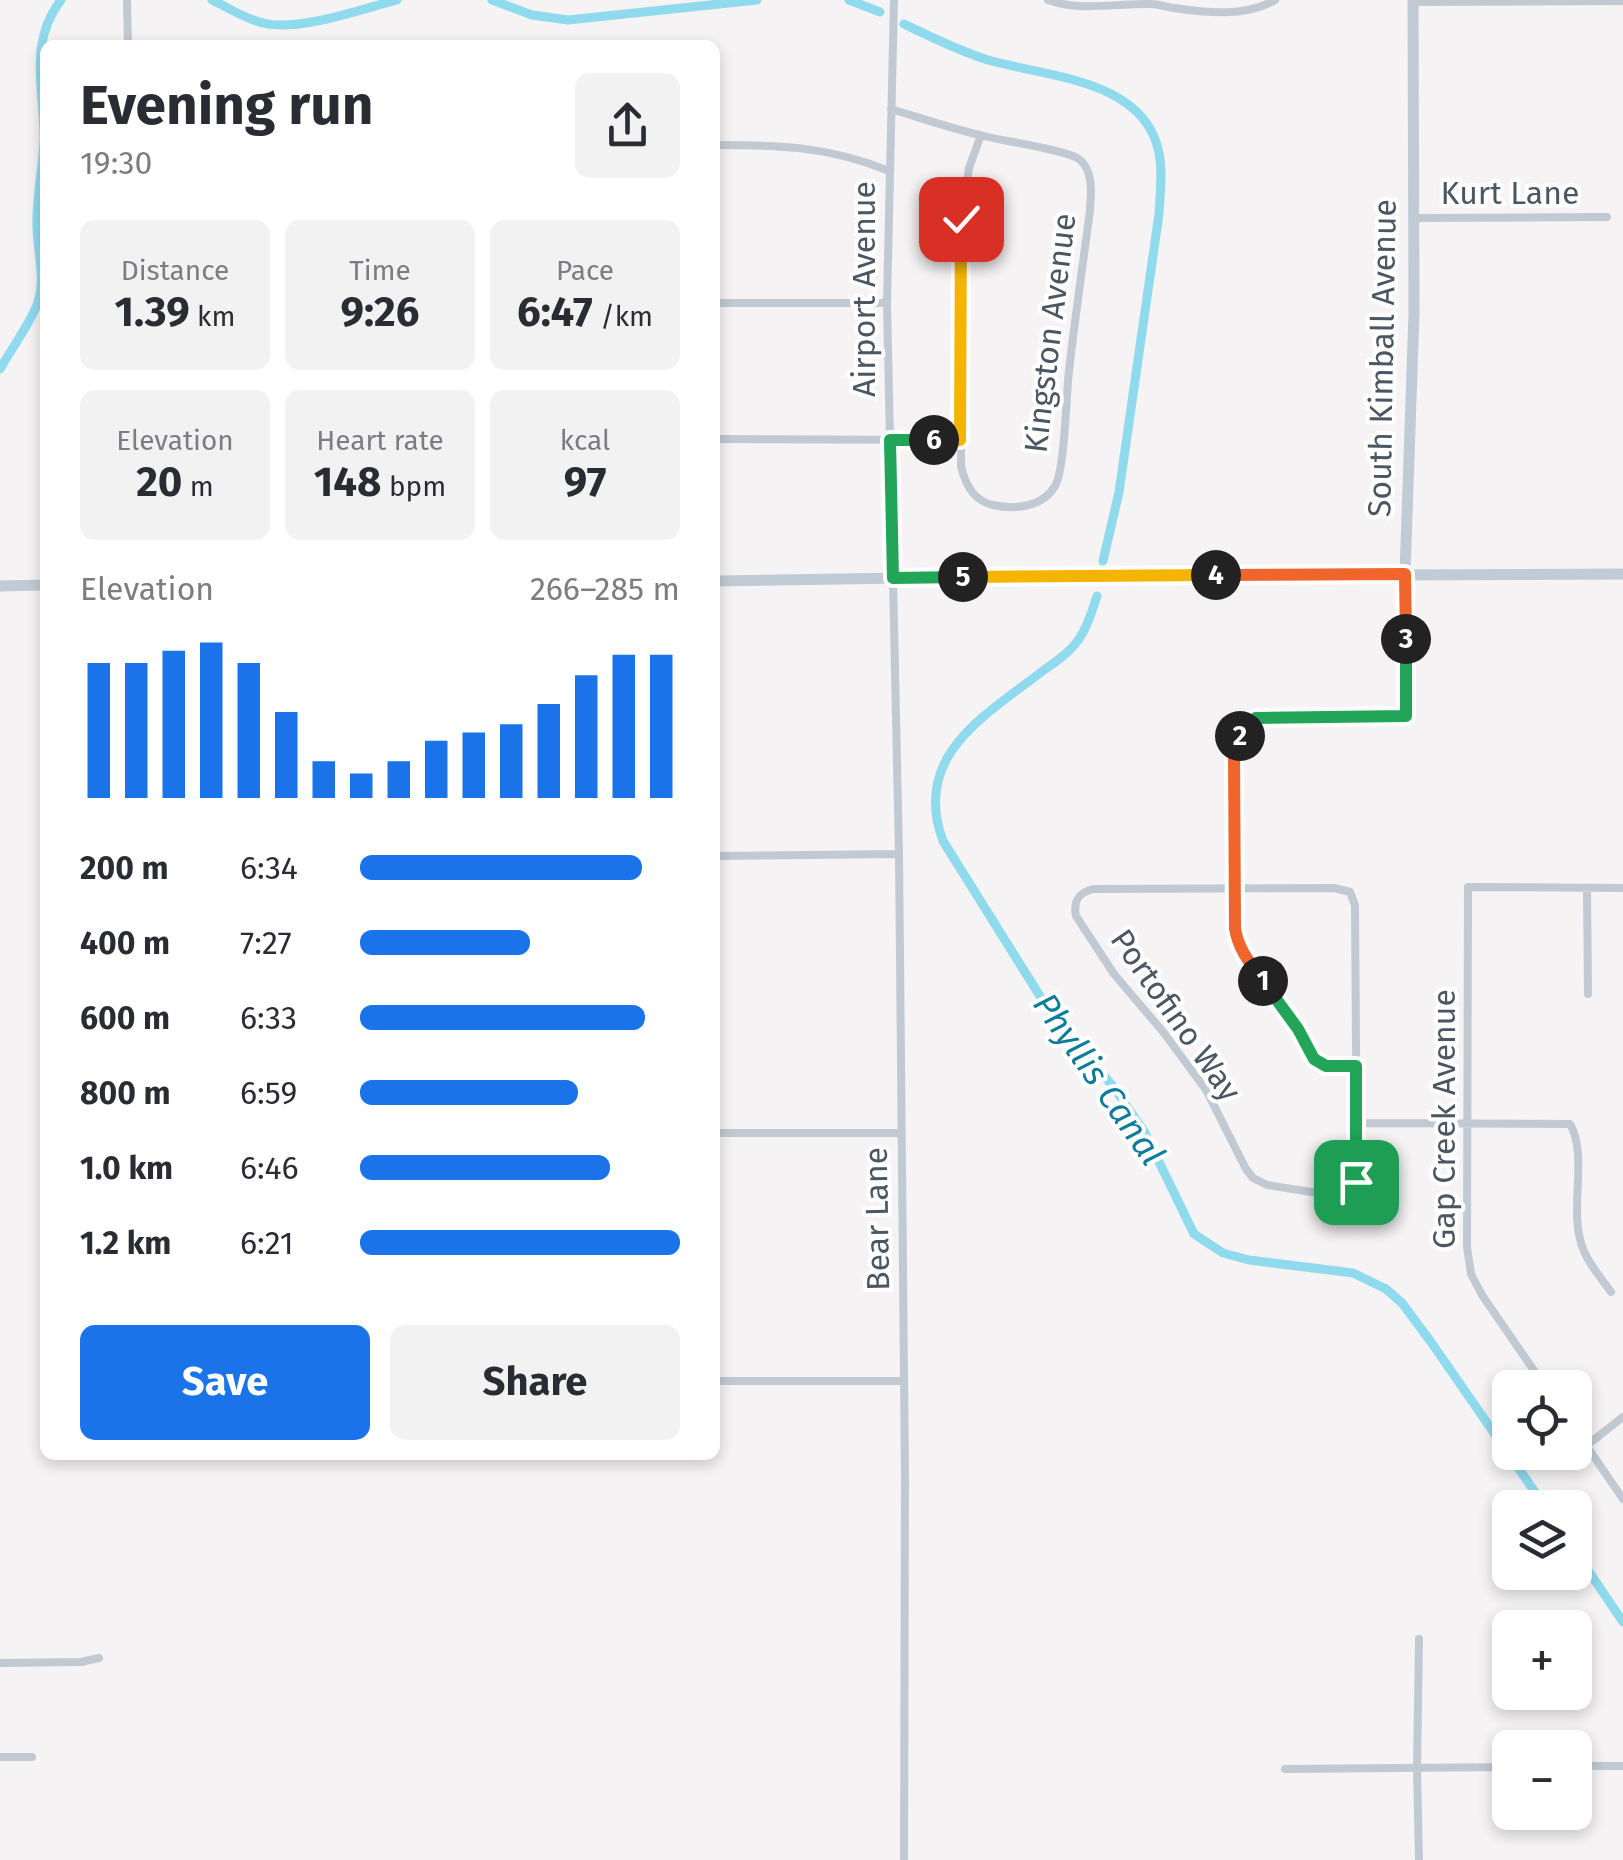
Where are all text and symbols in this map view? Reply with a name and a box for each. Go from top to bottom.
text: Evening run [80,73,374,139]
button: share [575,73,680,178]
text: 19:30 [80,144,152,182]
street label: Kurt Lane [1441,174,1579,212]
pin [919,177,1004,262]
street label: Airport Avenue [845,181,883,397]
icon: check [934,192,989,247]
street label: South Kimball Avenue [1360,199,1404,517]
street label: Kingston Avenue [1016,211,1084,455]
text: Distance [121,254,229,287]
text: Time [349,254,411,287]
text: Pace [556,254,614,287]
text: 1.39 [115,287,190,337]
text: 9:26 [340,287,420,337]
text: 6:47 [517,287,593,337]
text: km [190,300,235,333]
text: /km [593,300,653,333]
pin: 6 [909,415,959,465]
text: 6 [926,423,942,456]
text: Elevation [116,424,234,457]
text: Heart rate [316,424,444,457]
text: kcal [560,424,610,457]
text: 20 [136,457,182,507]
text: 148 [314,457,381,507]
text: 97 [564,457,606,507]
text: m [182,470,214,503]
text: bpm [381,470,446,503]
pin: 4 [1191,550,1241,600]
pin: 5 [938,552,988,602]
text: 4 [1208,558,1224,591]
text: 5 [955,560,971,593]
text: Elevation [80,570,214,608]
text: 266–285 m [530,570,680,608]
pin: 3 [1381,614,1431,664]
text: 3 [1399,622,1413,655]
pin: 2 [1215,711,1265,761]
text: 2 [1233,719,1247,752]
text: 200 m [80,849,169,887]
text: 6:34 [240,849,298,887]
street label: Portofino Way [1103,922,1249,1108]
text: 400 m [80,924,170,962]
text: 7:27 [240,924,292,962]
pin: 1 [1238,956,1288,1006]
text: 1 [1257,964,1270,997]
water label: Phyllis Canal [1024,985,1174,1173]
street label: Gap Creek Avenue [1425,989,1463,1249]
text: 600 m [80,999,170,1037]
text: 6:33 [240,999,297,1037]
text: 800 m [80,1074,171,1112]
text: 6:59 [240,1074,297,1112]
pin [1314,1140,1399,1225]
street label: Bear Lane [857,1147,897,1291]
text: 1.0 km [80,1149,173,1187]
text: 6:46 [240,1149,299,1187]
icon: arrive [1329,1155,1384,1210]
text: 1.2 km [80,1224,171,1262]
text: 6:21 [240,1224,294,1262]
button: Save [80,1325,370,1440]
button: Share [390,1325,680,1440]
map controls [1492,1370,1592,1830]
button: locate [1492,1370,1592,1470]
button: layers [1492,1490,1592,1590]
button: + [1492,1610,1592,1710]
button: − [1492,1730,1592,1830]

